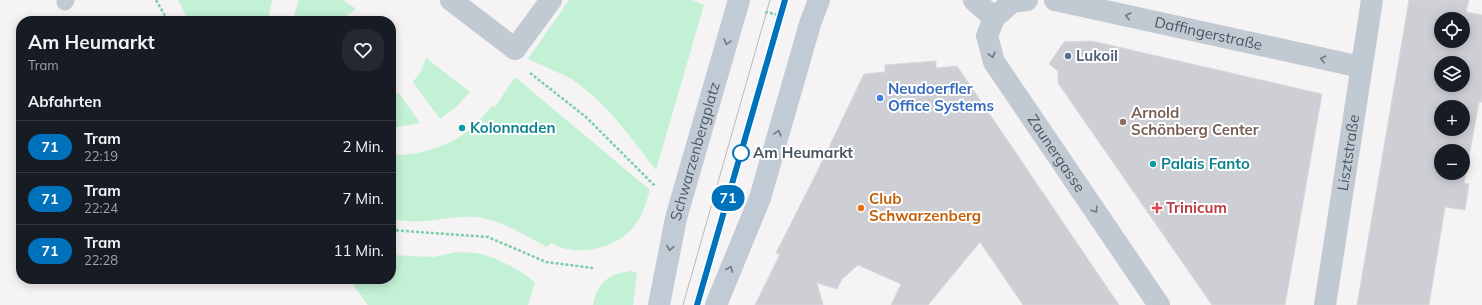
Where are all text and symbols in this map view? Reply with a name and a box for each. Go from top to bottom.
street label: Daffingerstraße [1153,12,1264,54]
map controls [1434,12,1470,180]
button: locate [1434,12,1470,48]
one-way arrow [1125,13,1131,21]
button: heart [342,29,384,71]
text: Am Heumarkt [28,30,155,54]
one-way arrow [723,38,732,45]
place label: Lukoil [1076,46,1118,65]
marker: Lukoil [1063,51,1073,61]
one-way arrow [988,52,996,58]
one-way arrow [1320,55,1326,63]
button: layers [1434,56,1470,92]
text: Tram [28,57,59,73]
street label: Schwarzenbergplatz [666,79,724,223]
place label: Neudoerfler Office Systems [888,79,994,115]
text: Abfahrten [28,92,101,111]
marker: Neudoerfler Office Systems [875,93,885,103]
button: + [1434,100,1470,136]
place label: Arnold Schönberg Center [1131,103,1259,139]
street label: Zaunergasse [1023,111,1090,196]
street label: Lisztstraße [1333,113,1363,192]
marker: Arnold Schönberg Center [1118,117,1128,127]
place label: Kolonnaden [470,118,555,137]
marker: Kolonnaden [457,123,467,133]
text: Tram [84,129,121,148]
one-way arrow [773,130,782,137]
text: 2 Min. [342,137,384,156]
text: 71 [42,138,58,156]
place label: Am Heumarkt [753,143,853,162]
marker: Am Heumarkt [732,144,750,162]
button: − [1434,144,1470,180]
text: 22:19 [84,148,118,164]
place label: Palais Fanto [1161,154,1250,173]
marker: Palais Fanto [1148,159,1158,169]
text: Tram [84,181,121,200]
line badge: 71 [710,185,746,211]
text: 7 Min. [342,189,384,208]
text: 71 [720,189,736,207]
place label: Club Schwarzenberg [869,189,981,225]
text: 71 [42,190,58,208]
place label: Trinicum [1166,198,1227,217]
text: 22:24 [84,200,118,216]
marker: Trinicum [1151,202,1163,214]
marker: Club Schwarzenberg [856,203,866,213]
one-way arrow [1090,206,1097,213]
text: Tram [84,233,121,252]
text: 11 Min. [333,241,384,260]
text: 71 [42,242,58,260]
one-way arrow [666,245,675,251]
text: 22:28 [84,252,118,268]
one-way arrow [726,265,734,272]

